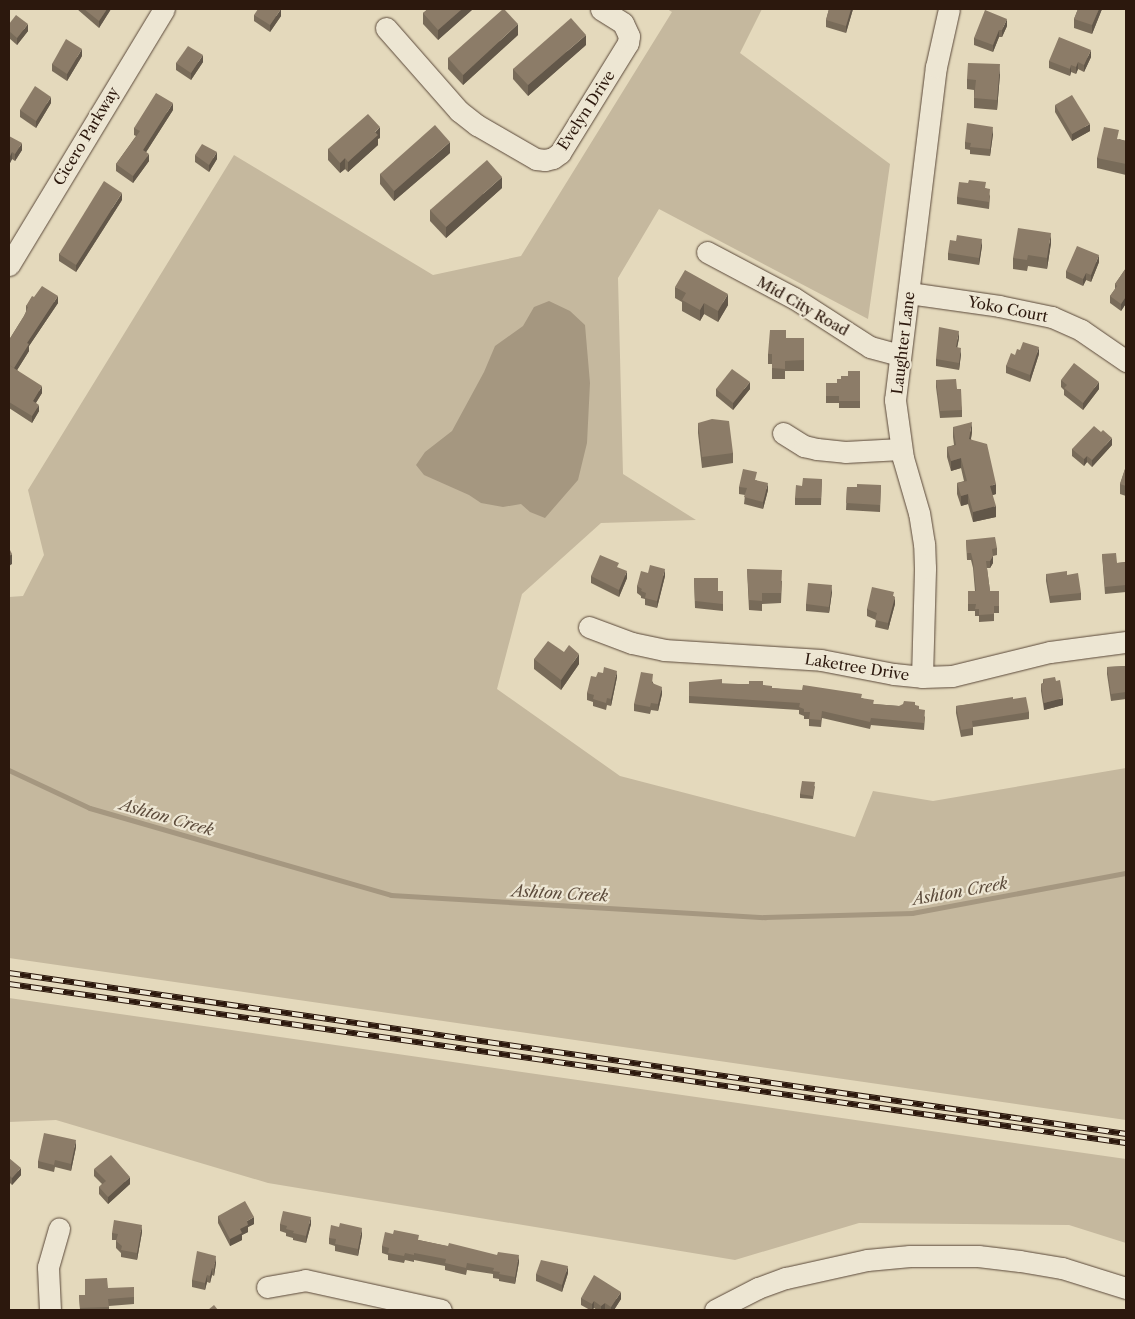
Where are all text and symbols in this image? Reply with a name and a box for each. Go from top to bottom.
street label: Evelyn Drive [554,67,618,153]
street label: Cicero Parkway [49,83,123,189]
street label: Mid City Road [754,272,852,340]
street label: Laughter Lane [888,290,918,396]
street label: Yoko Court [967,292,1049,326]
street label: Laketree Drive [804,650,910,684]
water label: Ashton Creek [118,794,216,840]
water label: Ashton Creek [911,873,1009,909]
water label: Ashton Creek [511,881,609,905]

